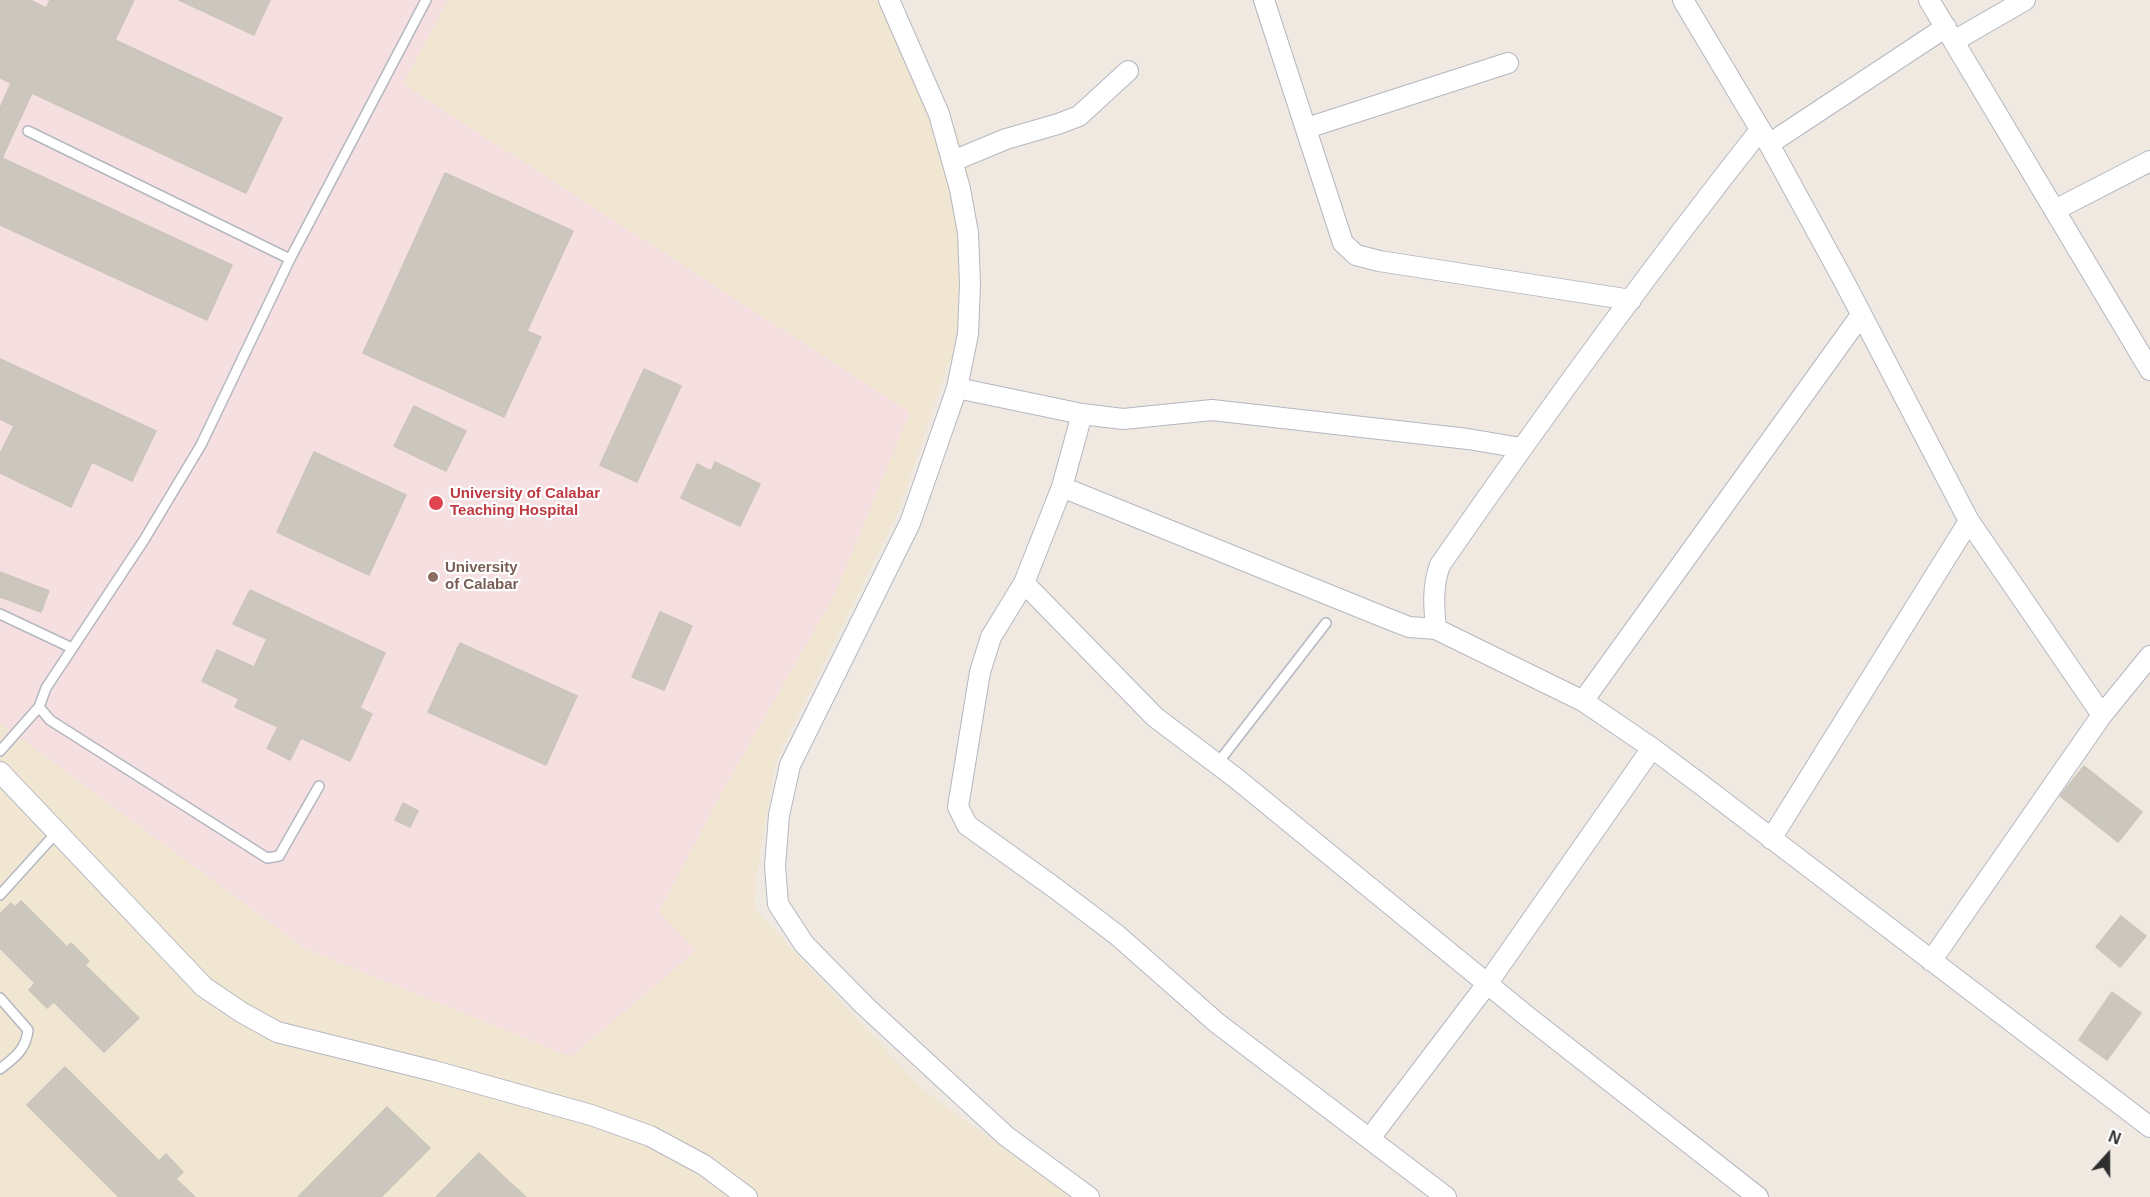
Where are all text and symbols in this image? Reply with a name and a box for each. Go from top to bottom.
place label: University of Calabar Teaching Hospital [450,485,600,520]
marker: University of Calabar Teaching Hospital [427,494,445,512]
place label: University of Calabar [445,559,518,594]
marker: University of Calabar [426,570,440,584]
north arrow [2078,1125,2138,1185]
text: N [2106,1128,2123,1148]

